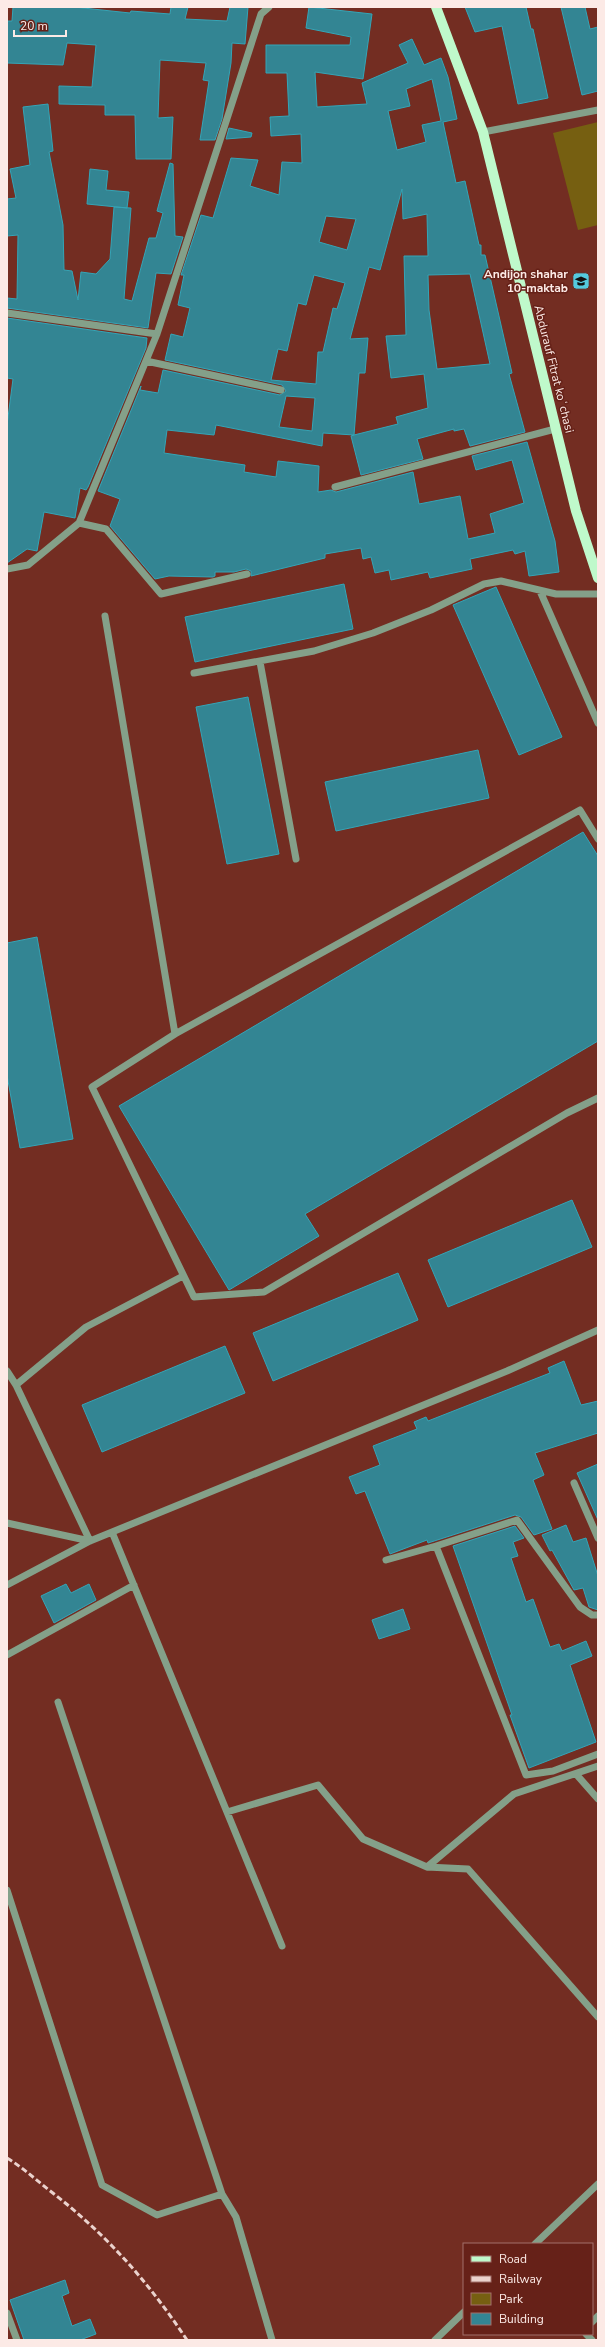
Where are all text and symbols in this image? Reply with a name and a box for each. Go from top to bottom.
scale bar [14,12,66,38]
text: 20 m [20,18,48,34]
place label: Andijon shahar 10-maktab [484,266,568,296]
school or university icon: Andijon shahar 10-maktab [571,271,591,291]
street label: Abdurauf Fitrat koʻchasi [530,303,578,435]
legend [463,2243,593,2335]
text: Road [499,2251,527,2267]
text: Railway [499,2271,543,2287]
text: Park [499,2291,524,2307]
text: Building [499,2311,544,2327]

